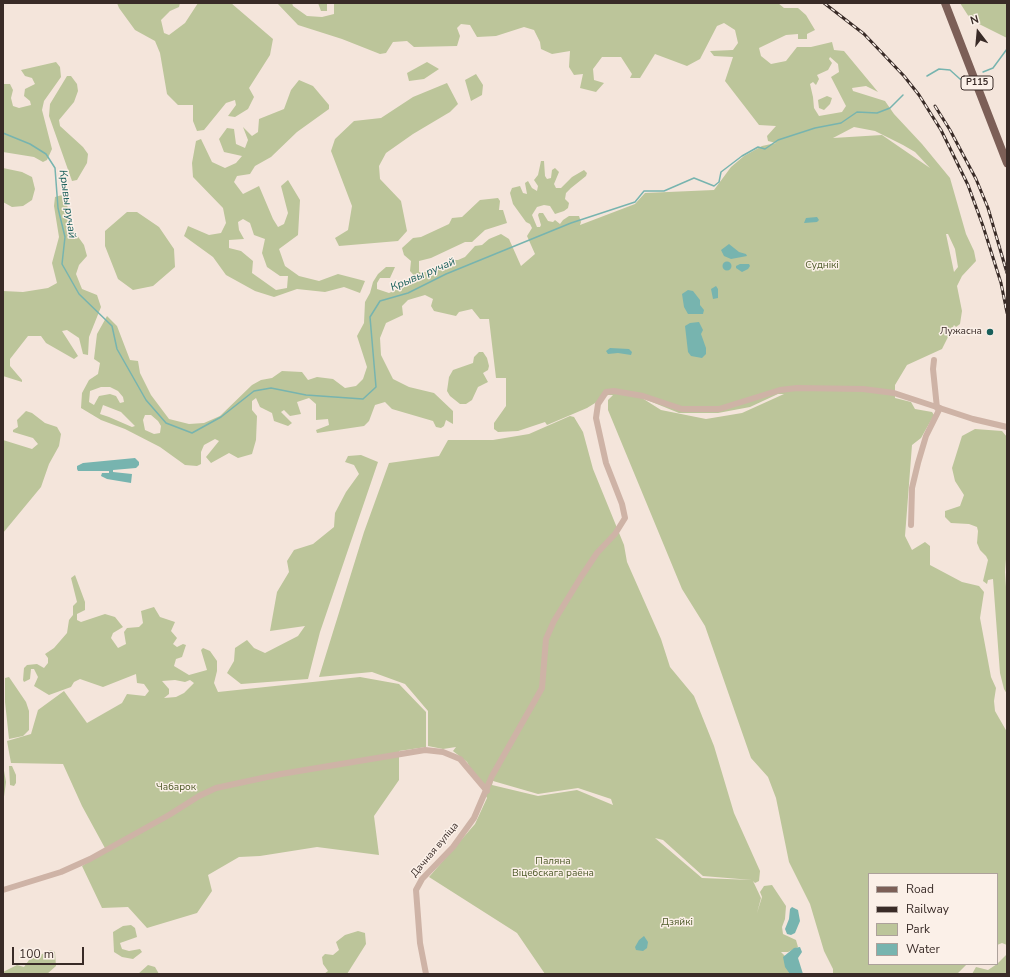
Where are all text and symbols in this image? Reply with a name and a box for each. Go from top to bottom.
north arrow [958,12,998,52]
text: N [969,12,981,28]
road number: Р115 [961,76,993,90]
water label: Крывы ручай [56,169,78,239]
water label: Крывы ручай [389,255,457,295]
park label: Суднікі [805,260,839,272]
place label: Лужасна [940,326,982,338]
marker: Лужасна [985,327,995,337]
park label: Чабарок [156,782,196,794]
street label: Дачная вуліца [409,820,461,880]
park label: Паляна Віцебскага раёна [512,856,594,880]
legend [868,873,998,965]
text: Road [906,881,934,897]
text: Railway [906,901,949,917]
park label: Дзяйкі [661,917,693,929]
text: Park [906,921,930,937]
scale bar [14,939,86,965]
text: Water [906,941,940,957]
text: 100 m [19,946,54,962]

